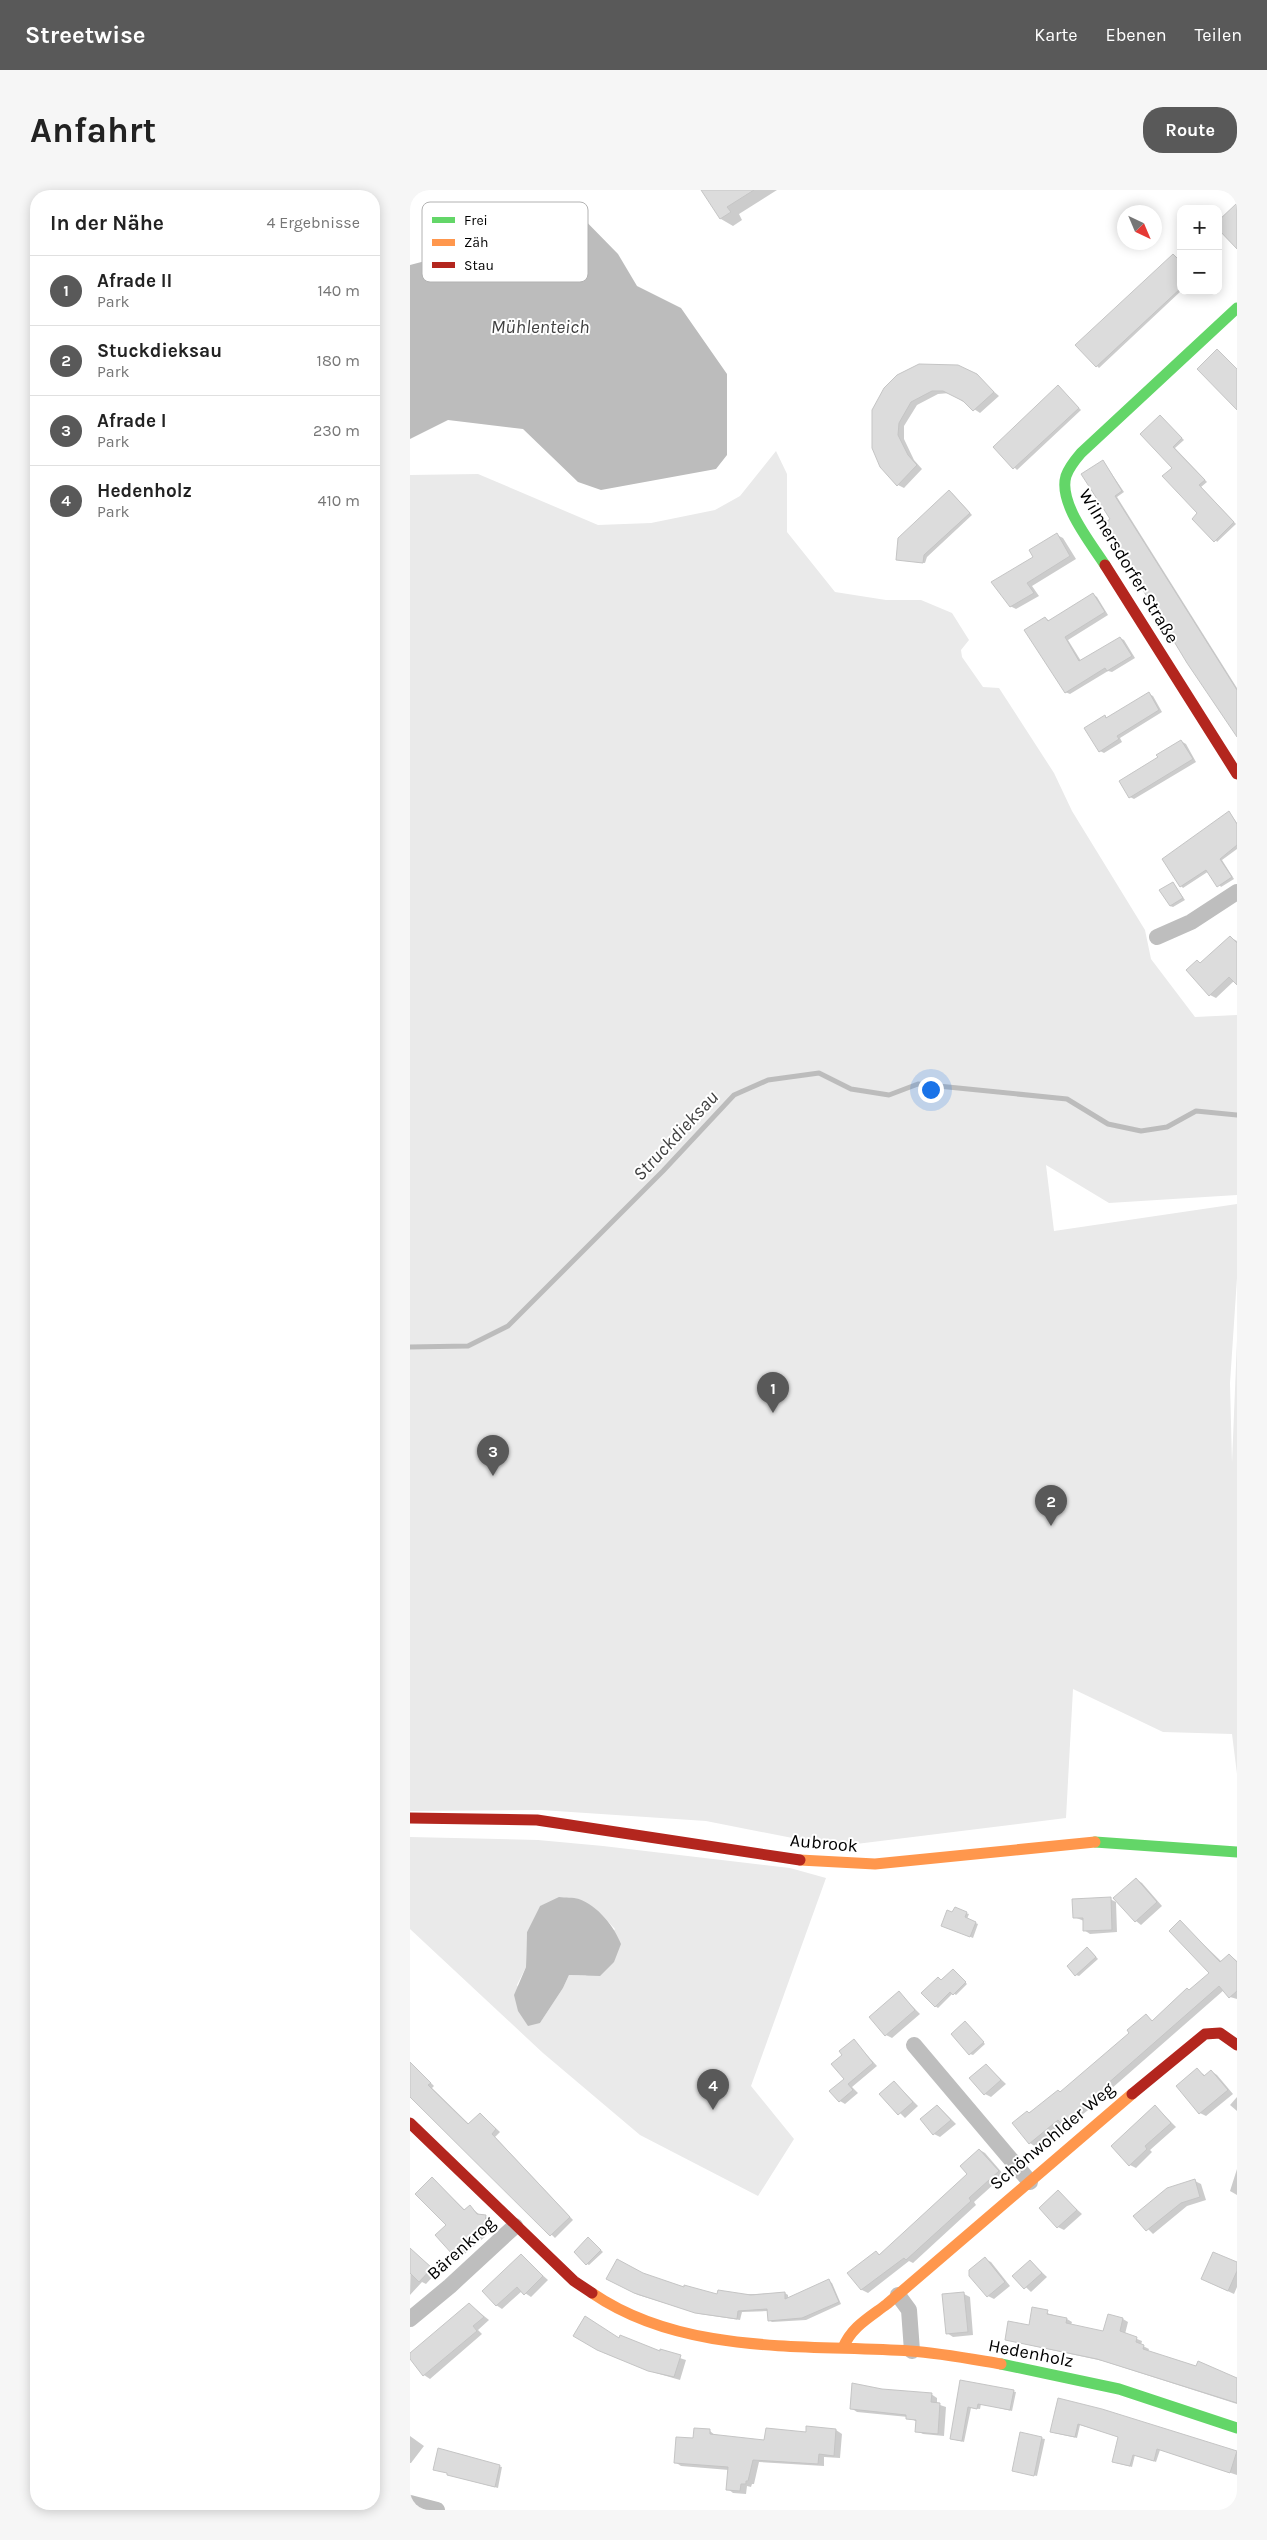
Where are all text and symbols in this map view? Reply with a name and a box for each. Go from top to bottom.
text: Streetwise [25,21,146,49]
text: Karte [1034,24,1078,46]
text: Ebenen [1106,24,1167,46]
text: Teilen [1195,24,1242,46]
button: Route [1143,107,1237,153]
text: Anfahrt [30,110,156,151]
legend [422,202,588,282]
north arrow [1117,205,1162,250]
map controls [1177,205,1222,295]
button: + [1177,205,1222,250]
text: In der Nähe [50,211,164,235]
text: Frei [464,212,488,229]
text: 4 Ergebnisse [267,213,360,232]
text: Zäh [464,234,488,251]
button: − [1177,250,1222,295]
text: Stau [464,257,494,274]
text: Afrade II [97,270,172,292]
text: 1 [63,281,69,300]
text: 140 m [318,281,360,300]
text: Park [97,292,129,311]
water label: Mühlenteich [491,316,589,338]
text: Stuckdieksau [97,340,222,362]
text: 2 [61,351,71,370]
text: 180 m [317,351,360,370]
text: Park [97,362,129,381]
text: Afrade I [97,410,167,432]
text: 3 [61,421,71,440]
text: 230 m [313,421,360,440]
text: Park [97,432,129,451]
text: Hedenholz [97,480,192,502]
street label: Wilmersdorfer Straße [1074,485,1184,647]
text: 4 [61,491,71,510]
text: 410 m [318,491,360,510]
text: Park [97,502,129,521]
your location [918,1077,944,1103]
water label: Struckdieksau [629,1086,723,1185]
pin: 1 [757,1372,789,1413]
pin: 3 [477,1435,509,1476]
pin: 2 [1035,1485,1067,1526]
street label: Aubrook [789,1829,859,1857]
pin: 4 [697,2069,729,2110]
street label: Schönwohlder Weg [985,2077,1119,2195]
street label: Bärenkrog [422,2212,500,2284]
street label: Hedenholz [987,2334,1075,2372]

